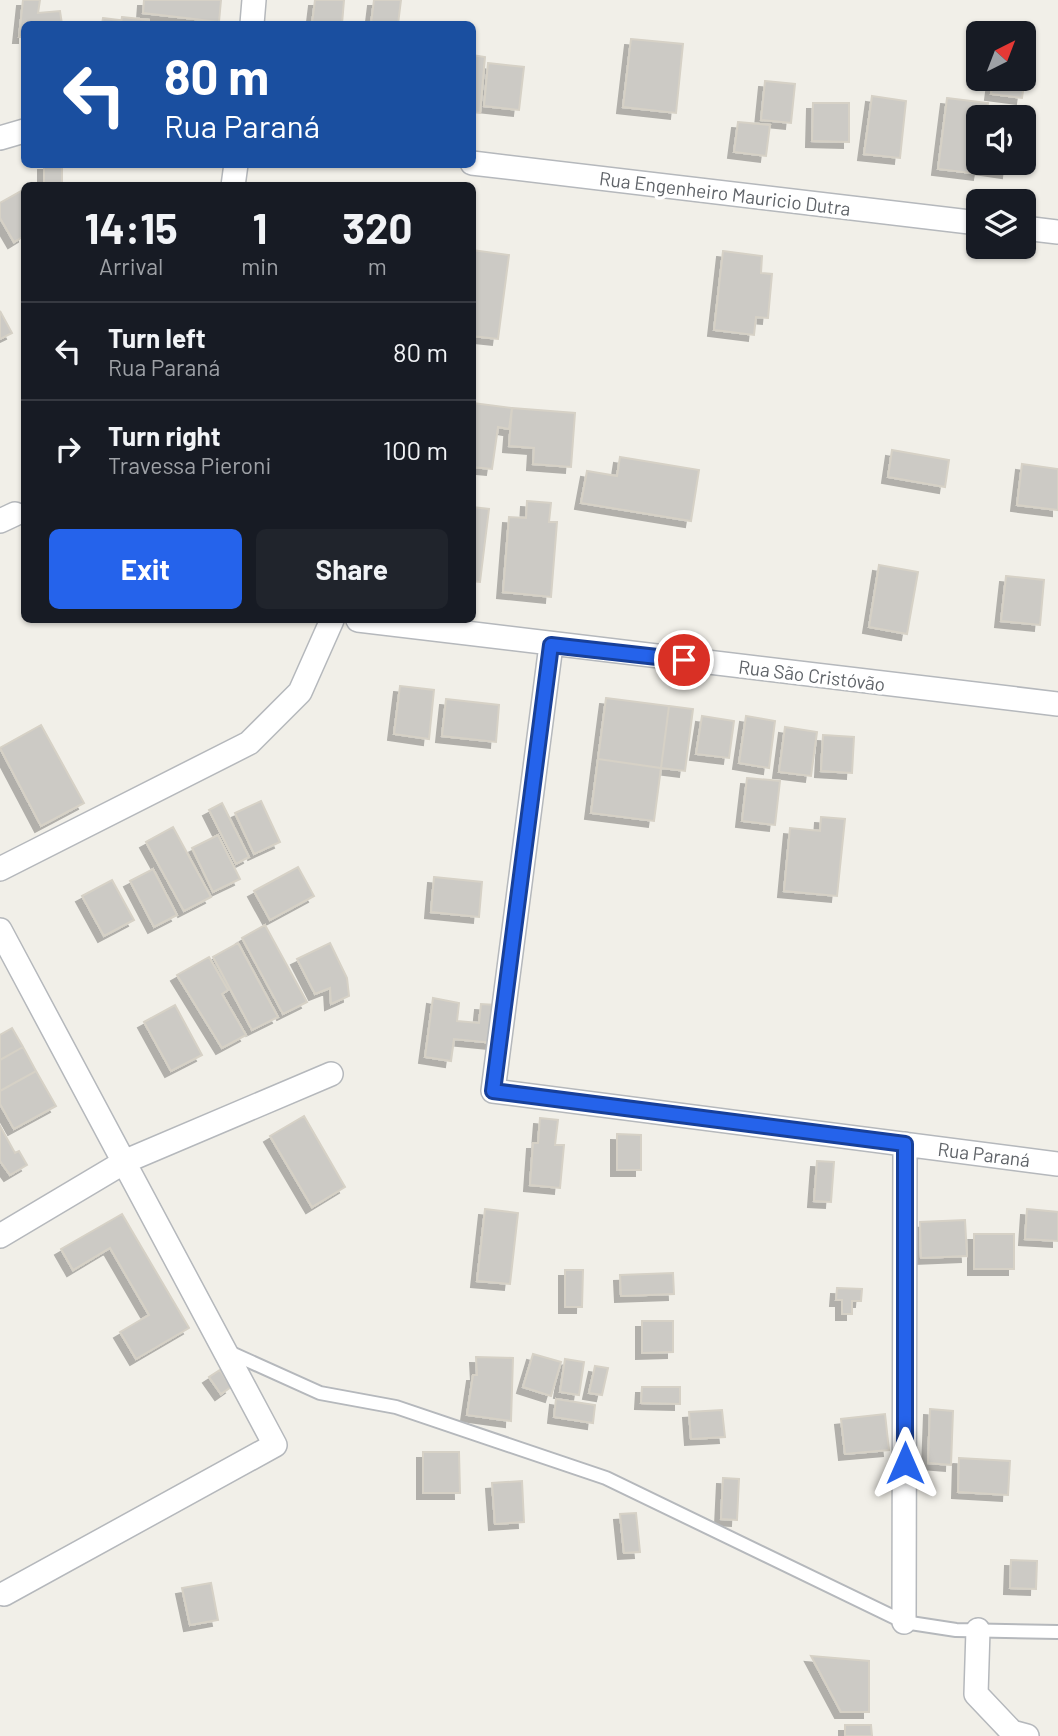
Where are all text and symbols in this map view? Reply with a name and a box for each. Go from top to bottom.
north arrow [966,21,1036,91]
map controls [966,21,1036,259]
text: 80 m [164,46,269,105]
icon: left [49,49,140,140]
button: sound [966,105,1036,175]
text: Rua Paraná [164,106,320,144]
street label: Rua Engenheiro Mauricio Dutra [598,166,852,220]
button: layers [966,189,1036,259]
text: 14:15 [85,202,178,252]
text: 1 [253,202,267,252]
text: 320 [342,202,412,252]
text: Arrival [99,252,163,280]
text: min [241,252,279,280]
text: m [368,252,387,280]
text: Turn left [108,322,206,353]
icon: left [49,332,87,370]
text: 80 m [393,336,448,367]
text: Rua Paraná [108,353,220,381]
text: Turn right [108,420,221,451]
icon: right [49,430,87,468]
text: 100 m [383,434,448,465]
text: Travessa Pieroni [108,451,271,479]
button: Exit [49,529,242,609]
button: Share [256,529,448,609]
pin [654,630,714,690]
icon: arrive [665,641,703,679]
street label: Rua São Cristóvão [737,655,887,695]
street label: Rua Paraná [937,1137,1031,1171]
position arrow [868,1426,942,1500]

